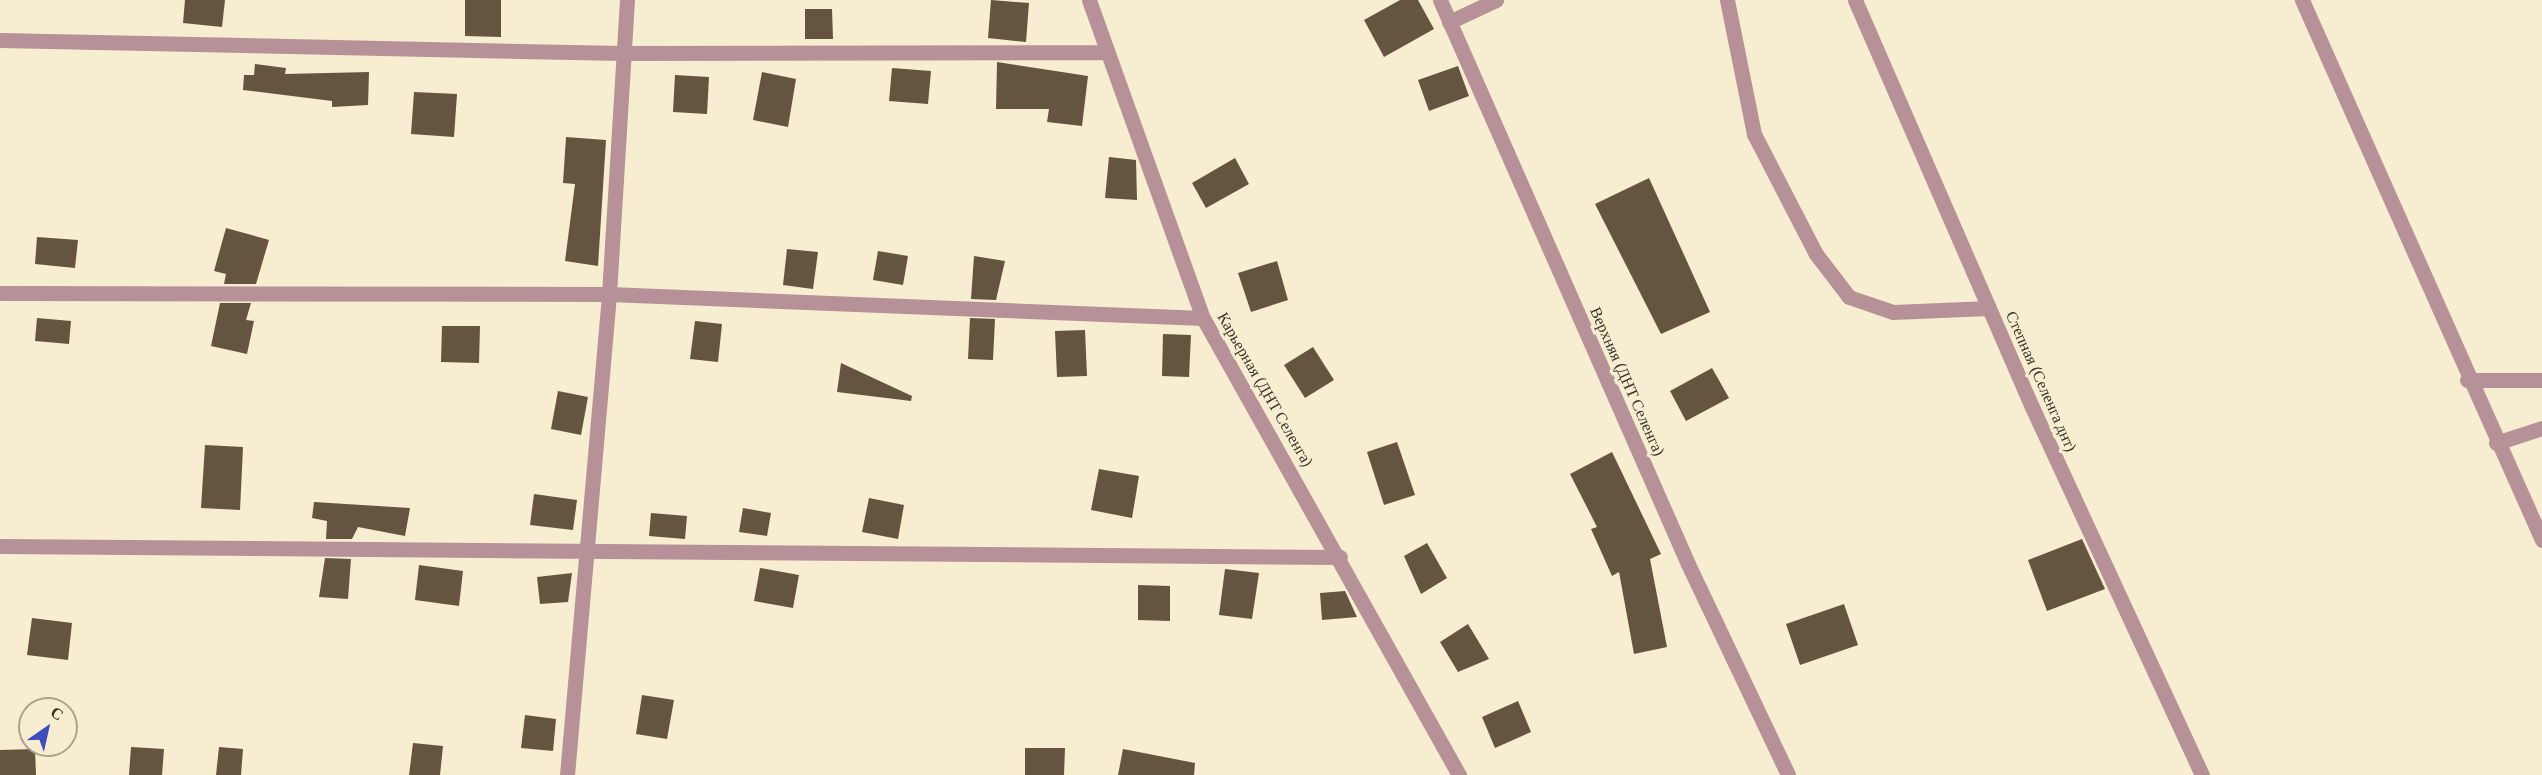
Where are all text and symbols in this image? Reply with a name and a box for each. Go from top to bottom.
street label: Верхняя (ДНТ Селенга) [1585,304,1669,460]
street label: Степная (Селенга днт) [2001,308,2081,456]
street label: Карьерная (ДНТ Селенга) [1213,309,1317,471]
north arrow [18,697,78,757]
text: С [48,703,67,724]

